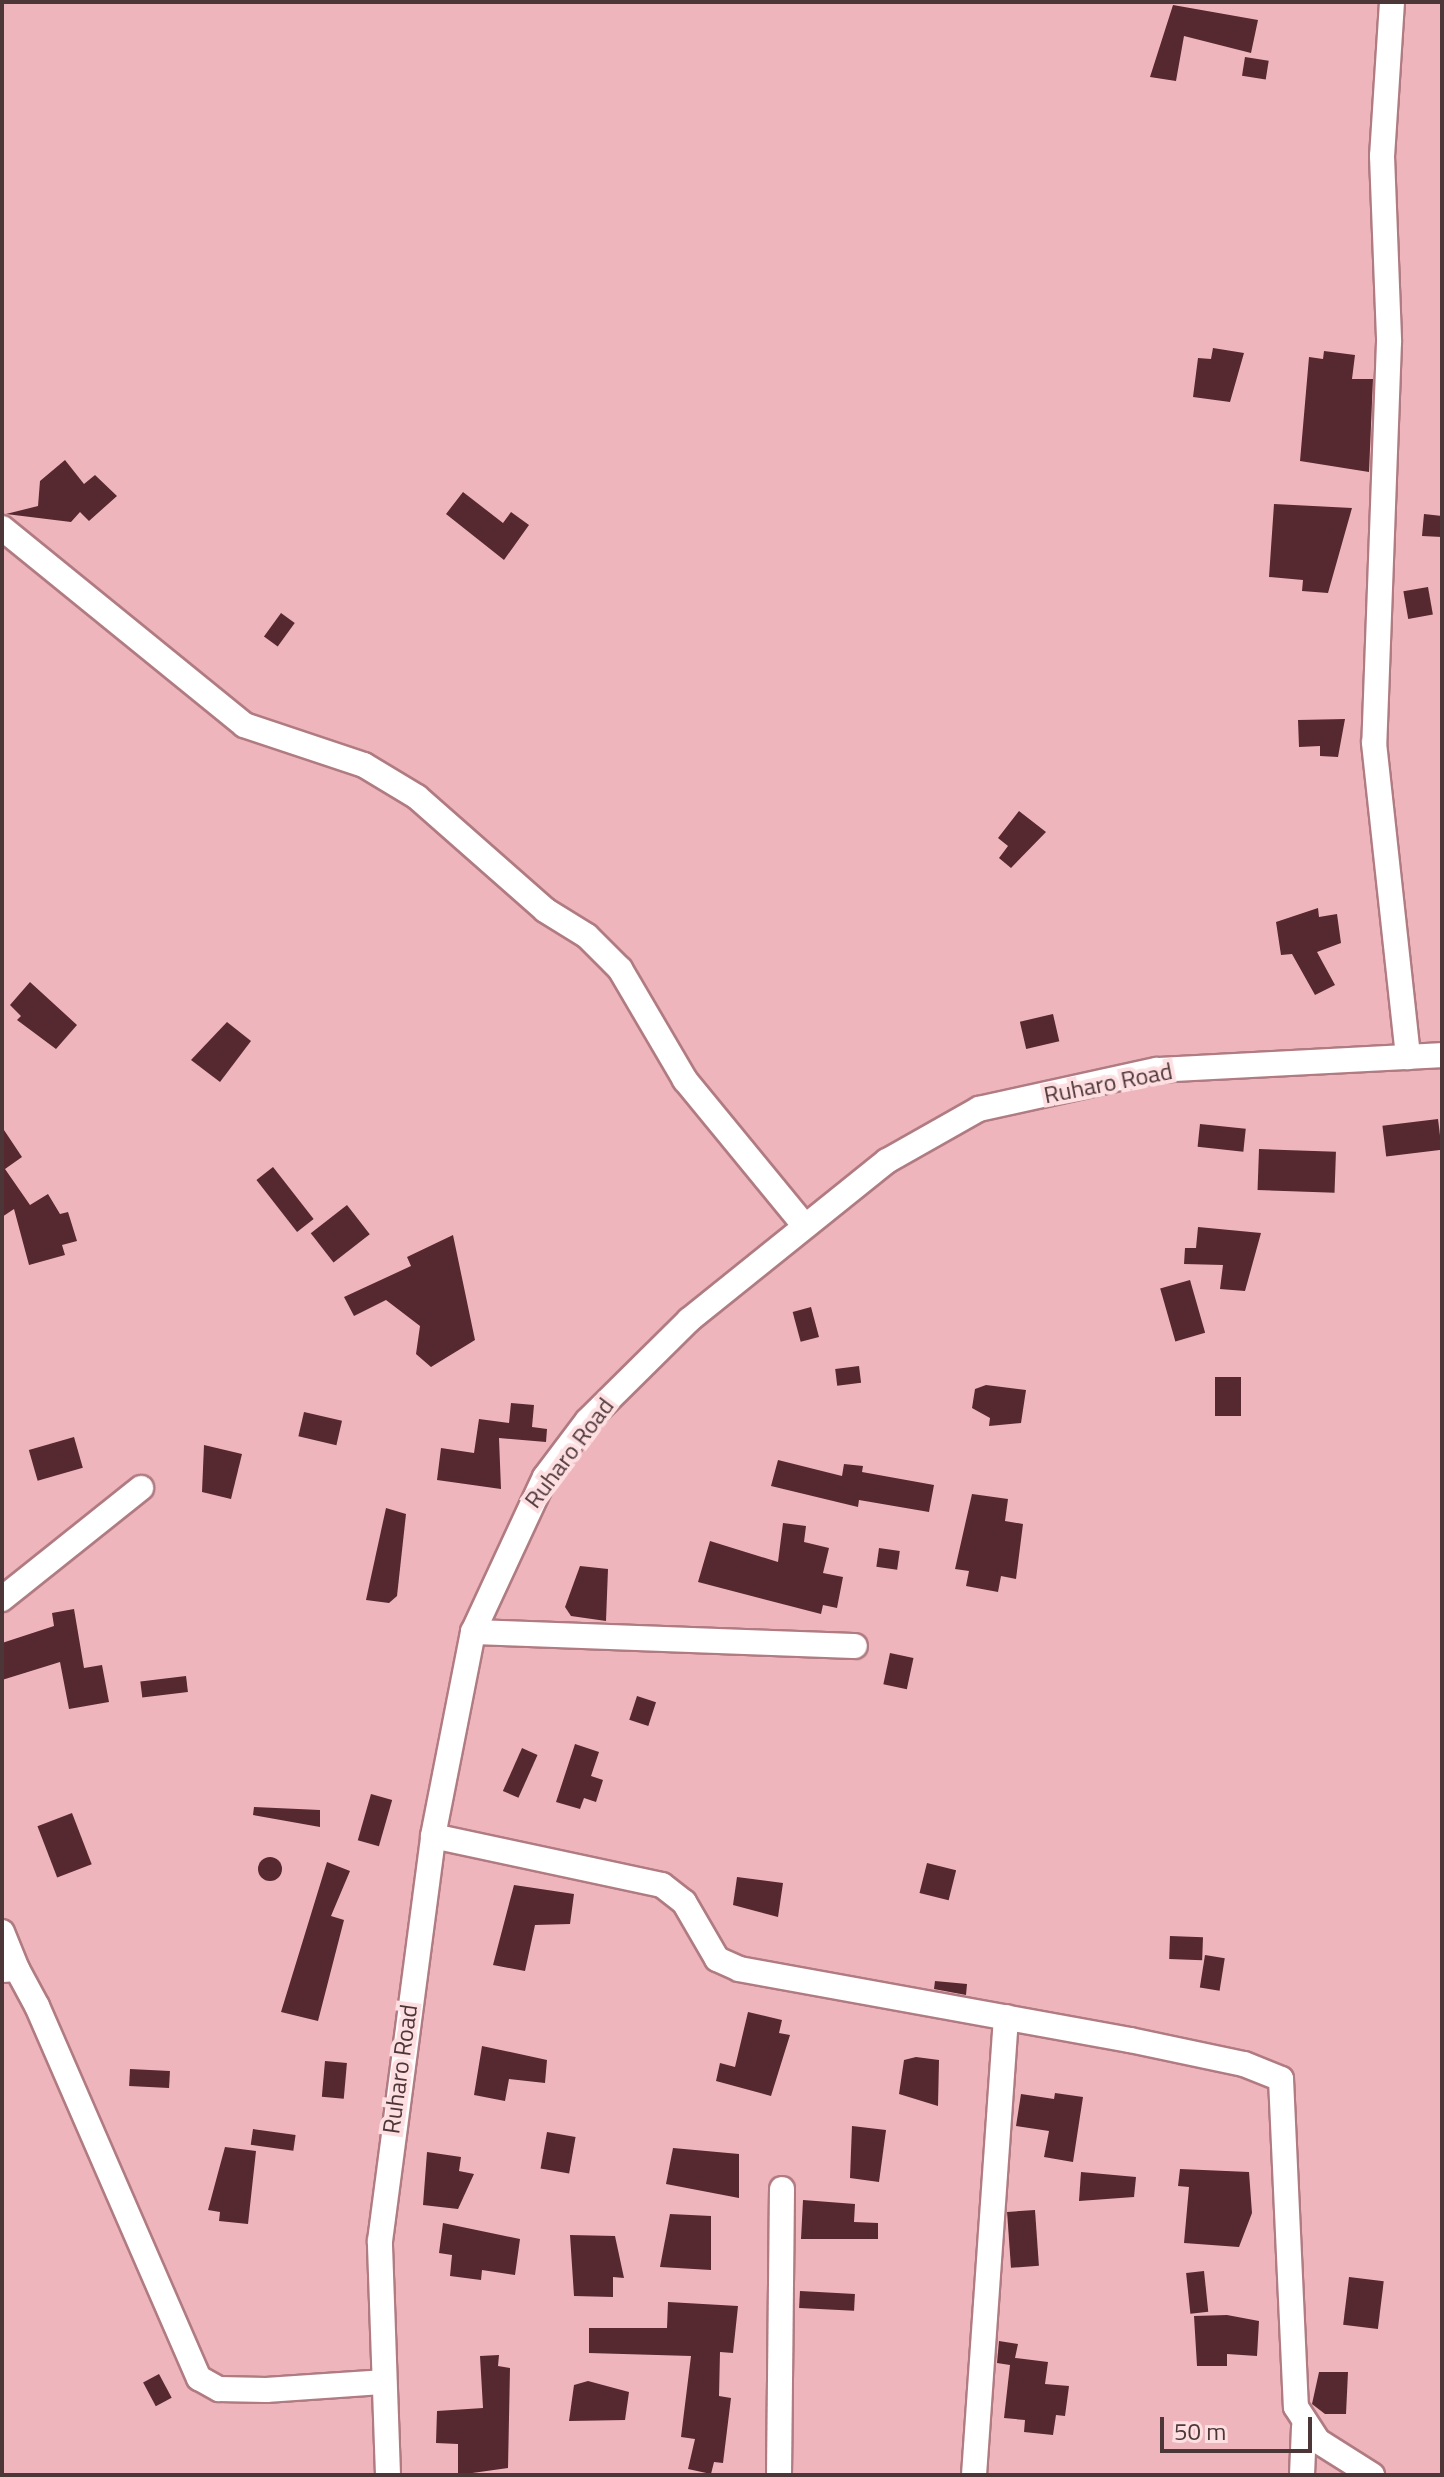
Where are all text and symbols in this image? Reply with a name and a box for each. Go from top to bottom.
street label: Ruharo Road [1041,1056,1175,1110]
street label: Ruharo Road [518,1392,620,1514]
street label: Ruharo Road [377,2002,423,2136]
scale bar [1164,2401,1316,2451]
text: 50 m [1174,2413,1226,2449]

